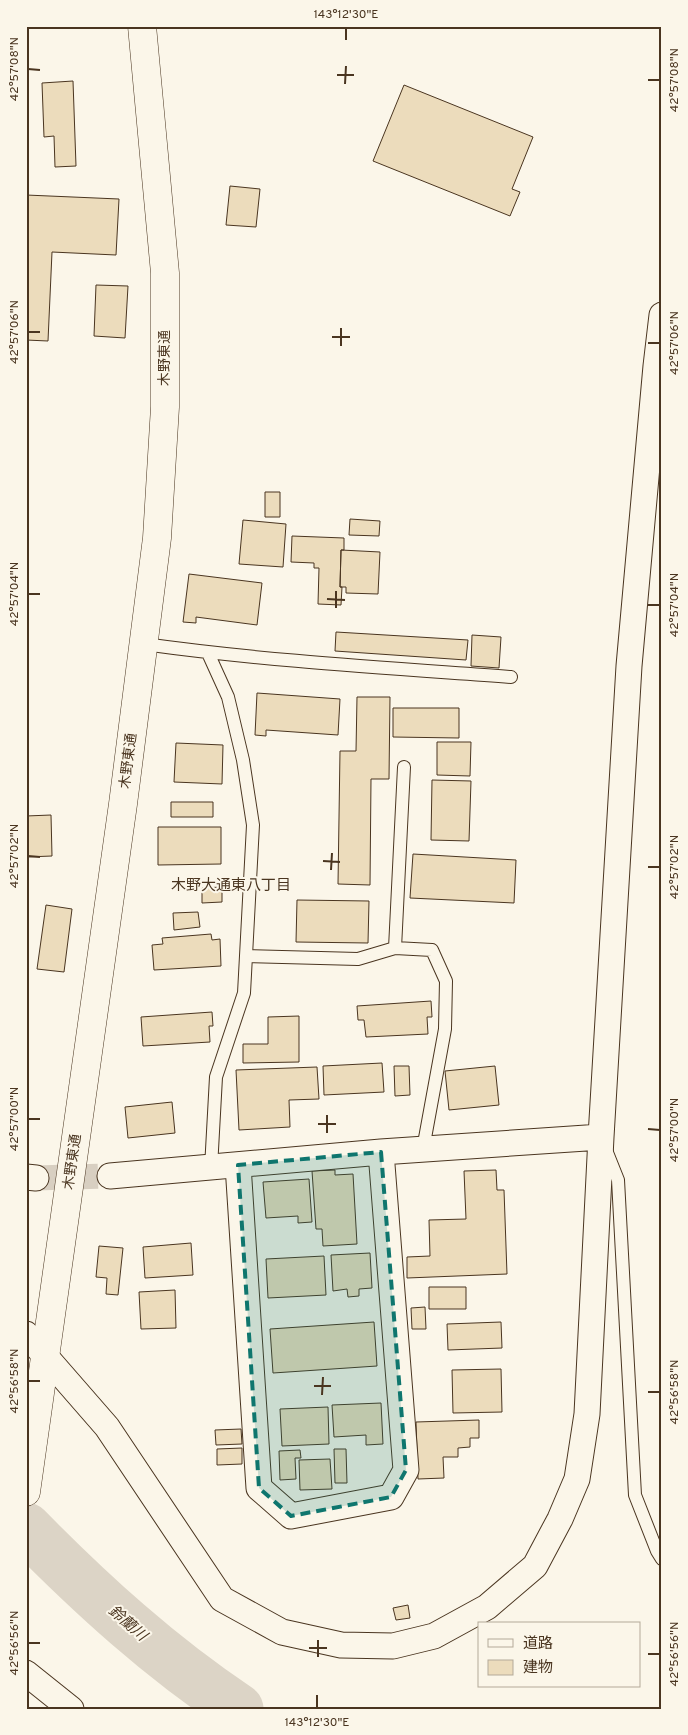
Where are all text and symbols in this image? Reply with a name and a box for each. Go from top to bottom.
text: 143°12'30"E [313,7,379,23]
text: 42°57'08"N [7,37,23,101]
text: 42°57'08"N [667,48,683,112]
text: 42°57'06"N [7,300,23,364]
text: 42°57'06"N [667,311,683,375]
street label: 木野東通 [157,330,174,386]
text: 42°57'04"N [7,562,23,626]
text: 42°57'04"N [667,573,683,637]
street label: 木野東通 [117,732,141,790]
text: 42°57'02"N [7,824,23,888]
text: 42°57'02"N [667,835,683,899]
district label: 木野大通東八丁目 [171,877,291,896]
text: 42°57'00"N [7,1087,23,1151]
text: 42°57'00"N [667,1098,683,1162]
street label: 木野東通 [61,1133,85,1191]
text: 42°56'58"N [7,1348,23,1414]
text: 42°56'58"N [667,1359,683,1425]
water label: 鈴蘭川 [104,1602,152,1647]
text: 42°56'56"N [7,1611,23,1675]
legend [478,1622,640,1688]
text: 42°56'56"N [667,1622,683,1686]
text: 道路 [523,1635,553,1654]
text: 建物 [523,1659,553,1678]
text: 143°12'30"E [284,1715,350,1731]

